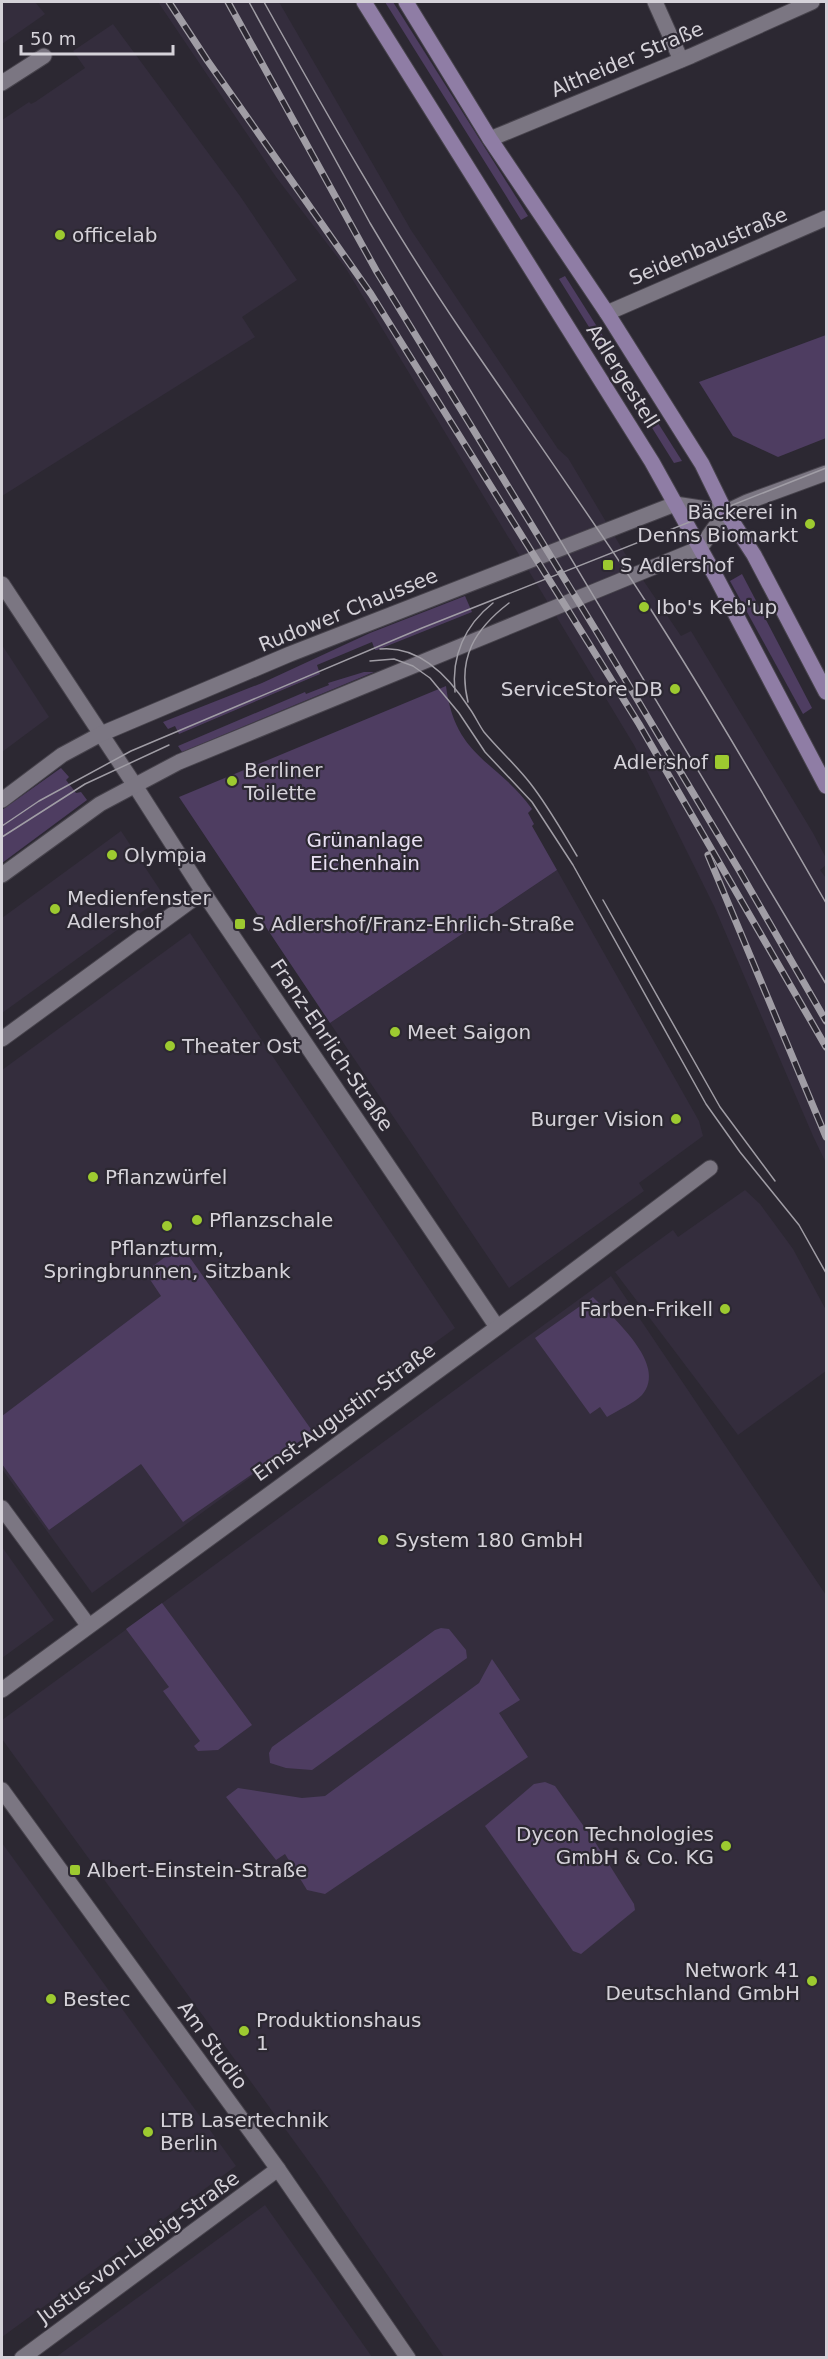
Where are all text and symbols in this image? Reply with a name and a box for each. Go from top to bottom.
street label: Altheider Straße [547,16,707,102]
scale bar [21,18,172,56]
text: 50 m [30,28,76,49]
street label: Seidenbaustraße [625,202,791,290]
place label: officelab [72,223,157,247]
marker: officelab [53,228,67,242]
street label: Adlergestell [581,319,665,433]
place label: Bäckerei in Denns Biomarkt [637,500,798,547]
marker: Bäckerei in Denns Biomarkt [803,517,817,531]
place label: S Adlershof [620,553,734,577]
marker: S Adlershof [601,558,615,572]
street label: Rudower Chaussee [255,563,441,657]
place label: Ibo's Keb'up [656,595,777,619]
marker: Ibo's Keb'up [637,600,651,614]
place label: ServiceStore DB [501,677,663,701]
marker: ServiceStore DB [668,682,682,696]
place label: Adlershof [614,750,709,774]
marker: Adlershof [713,753,731,771]
place label: Berliner Toilette [243,758,323,805]
marker: Berliner Toilette [225,774,239,788]
park label: Grünanlage Eichenhain [307,828,423,875]
place label: Olympia [124,843,207,867]
marker: Olympia [105,848,119,862]
place label: Medienfenster Adlershof [67,886,211,933]
marker: Medienfenster Adlershof [48,902,62,916]
place label: S Adlershof/Franz-Ehrlich-Straße [252,912,575,936]
marker: S Adlershof/Franz-Ehrlich-Straße [233,917,247,931]
street label: Franz-Ehrlich-Straße [265,954,399,1136]
place label: Meet Saigon [407,1020,531,1044]
marker: Meet Saigon [388,1025,402,1039]
place label: Theater Ost [181,1034,300,1058]
marker: Theater Ost [163,1039,177,1053]
place label: Burger Vision [530,1107,664,1131]
marker: Burger Vision [669,1112,683,1126]
place label: Pflanzwürfel [105,1165,227,1189]
marker: Pflanzwürfel [86,1170,100,1184]
place label: Pflanzschale [209,1208,333,1232]
marker: Pflanzschale [190,1213,204,1227]
marker: Pflanzturm, Springbrunnen, Sitzbank [160,1219,174,1233]
place label: Pflanzturm, Springbrunnen, Sitzbank [44,1236,291,1283]
place label: Farben-Frikell [580,1297,713,1321]
marker: Farben-Frikell [718,1302,732,1316]
street label: Ernst-Augustin-Straße [248,1338,440,1486]
place label: System 180 GmbH [395,1528,583,1552]
marker: System 180 GmbH [376,1533,390,1547]
place label: Dycon Technologies GmbH & Co. KG [516,1822,714,1869]
marker: Dycon Technologies GmbH & Co. KG [719,1839,733,1853]
place label: Albert-Einstein-Straße [87,1858,307,1882]
marker: Albert-Einstein-Straße [68,1863,82,1877]
place label: Network 41 Deutschland GmbH [605,1958,800,2005]
marker: Network 41 Deutschland GmbH [805,1974,819,1988]
place label: Bestec [63,1987,131,2011]
marker: Bestec [44,1992,58,2006]
street label: Am Studio [173,1996,253,2094]
place label: Produktionshaus 1 [256,2008,421,2055]
marker: Produktionshaus 1 [237,2024,251,2038]
place label: LTB Lasertechnik Berlin [160,2108,329,2155]
marker: LTB Lasertechnik Berlin [141,2125,155,2139]
street label: Justus-von-Liebig-Straße [31,2166,244,2329]

